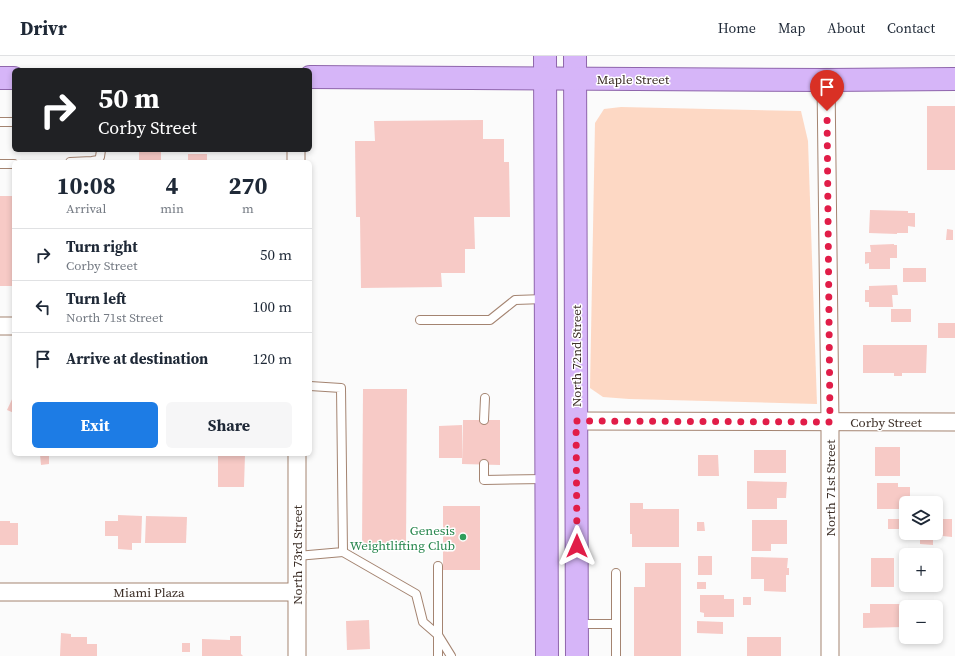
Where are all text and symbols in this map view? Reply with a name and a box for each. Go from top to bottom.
text: Drivr [20,15,67,41]
text: Home [718,18,756,38]
text: Map [778,18,805,38]
text: About [827,18,865,38]
text: Contact [887,18,935,38]
pin [810,70,844,111]
street label: Maple Street [597,71,670,88]
icon: arrive [816,76,838,98]
text: 50 m [98,79,160,117]
icon: right [32,84,84,136]
text: Corby Street [98,115,197,140]
text: 10:08 [57,169,116,202]
text: 4 [166,169,179,202]
text: 270 [228,169,267,202]
text: Arrival [66,200,106,217]
text: min [160,200,184,217]
text: m [242,200,254,217]
text: Turn right [66,236,138,257]
icon: right [32,244,54,266]
text: 50 m [260,244,292,265]
text: Corby Street [66,257,137,274]
text: Turn left [66,288,126,309]
icon: left [32,296,54,318]
text: 100 m [252,296,292,317]
street label: North 72nd Street [568,304,585,407]
text: North 71st Street [66,309,163,326]
icon: arrive [32,348,54,370]
text: Arrive at destination [66,348,208,369]
text: 120 m [252,348,292,369]
button: Exit [32,402,158,448]
button: Share [166,402,292,448]
street label: Corby Street [850,414,922,431]
street label: North 71st Street [822,439,839,536]
map controls [899,496,943,644]
button: layers [899,496,943,540]
street label: North 73rd Street [289,504,306,605]
place label: Genesis Weightlifting Club [350,522,455,554]
position arrow [556,525,598,567]
marker: Genesis Weightlifting Club [458,532,468,542]
button: + [899,548,943,592]
street label: Miami Plaza [113,584,185,601]
button: − [899,600,943,644]

